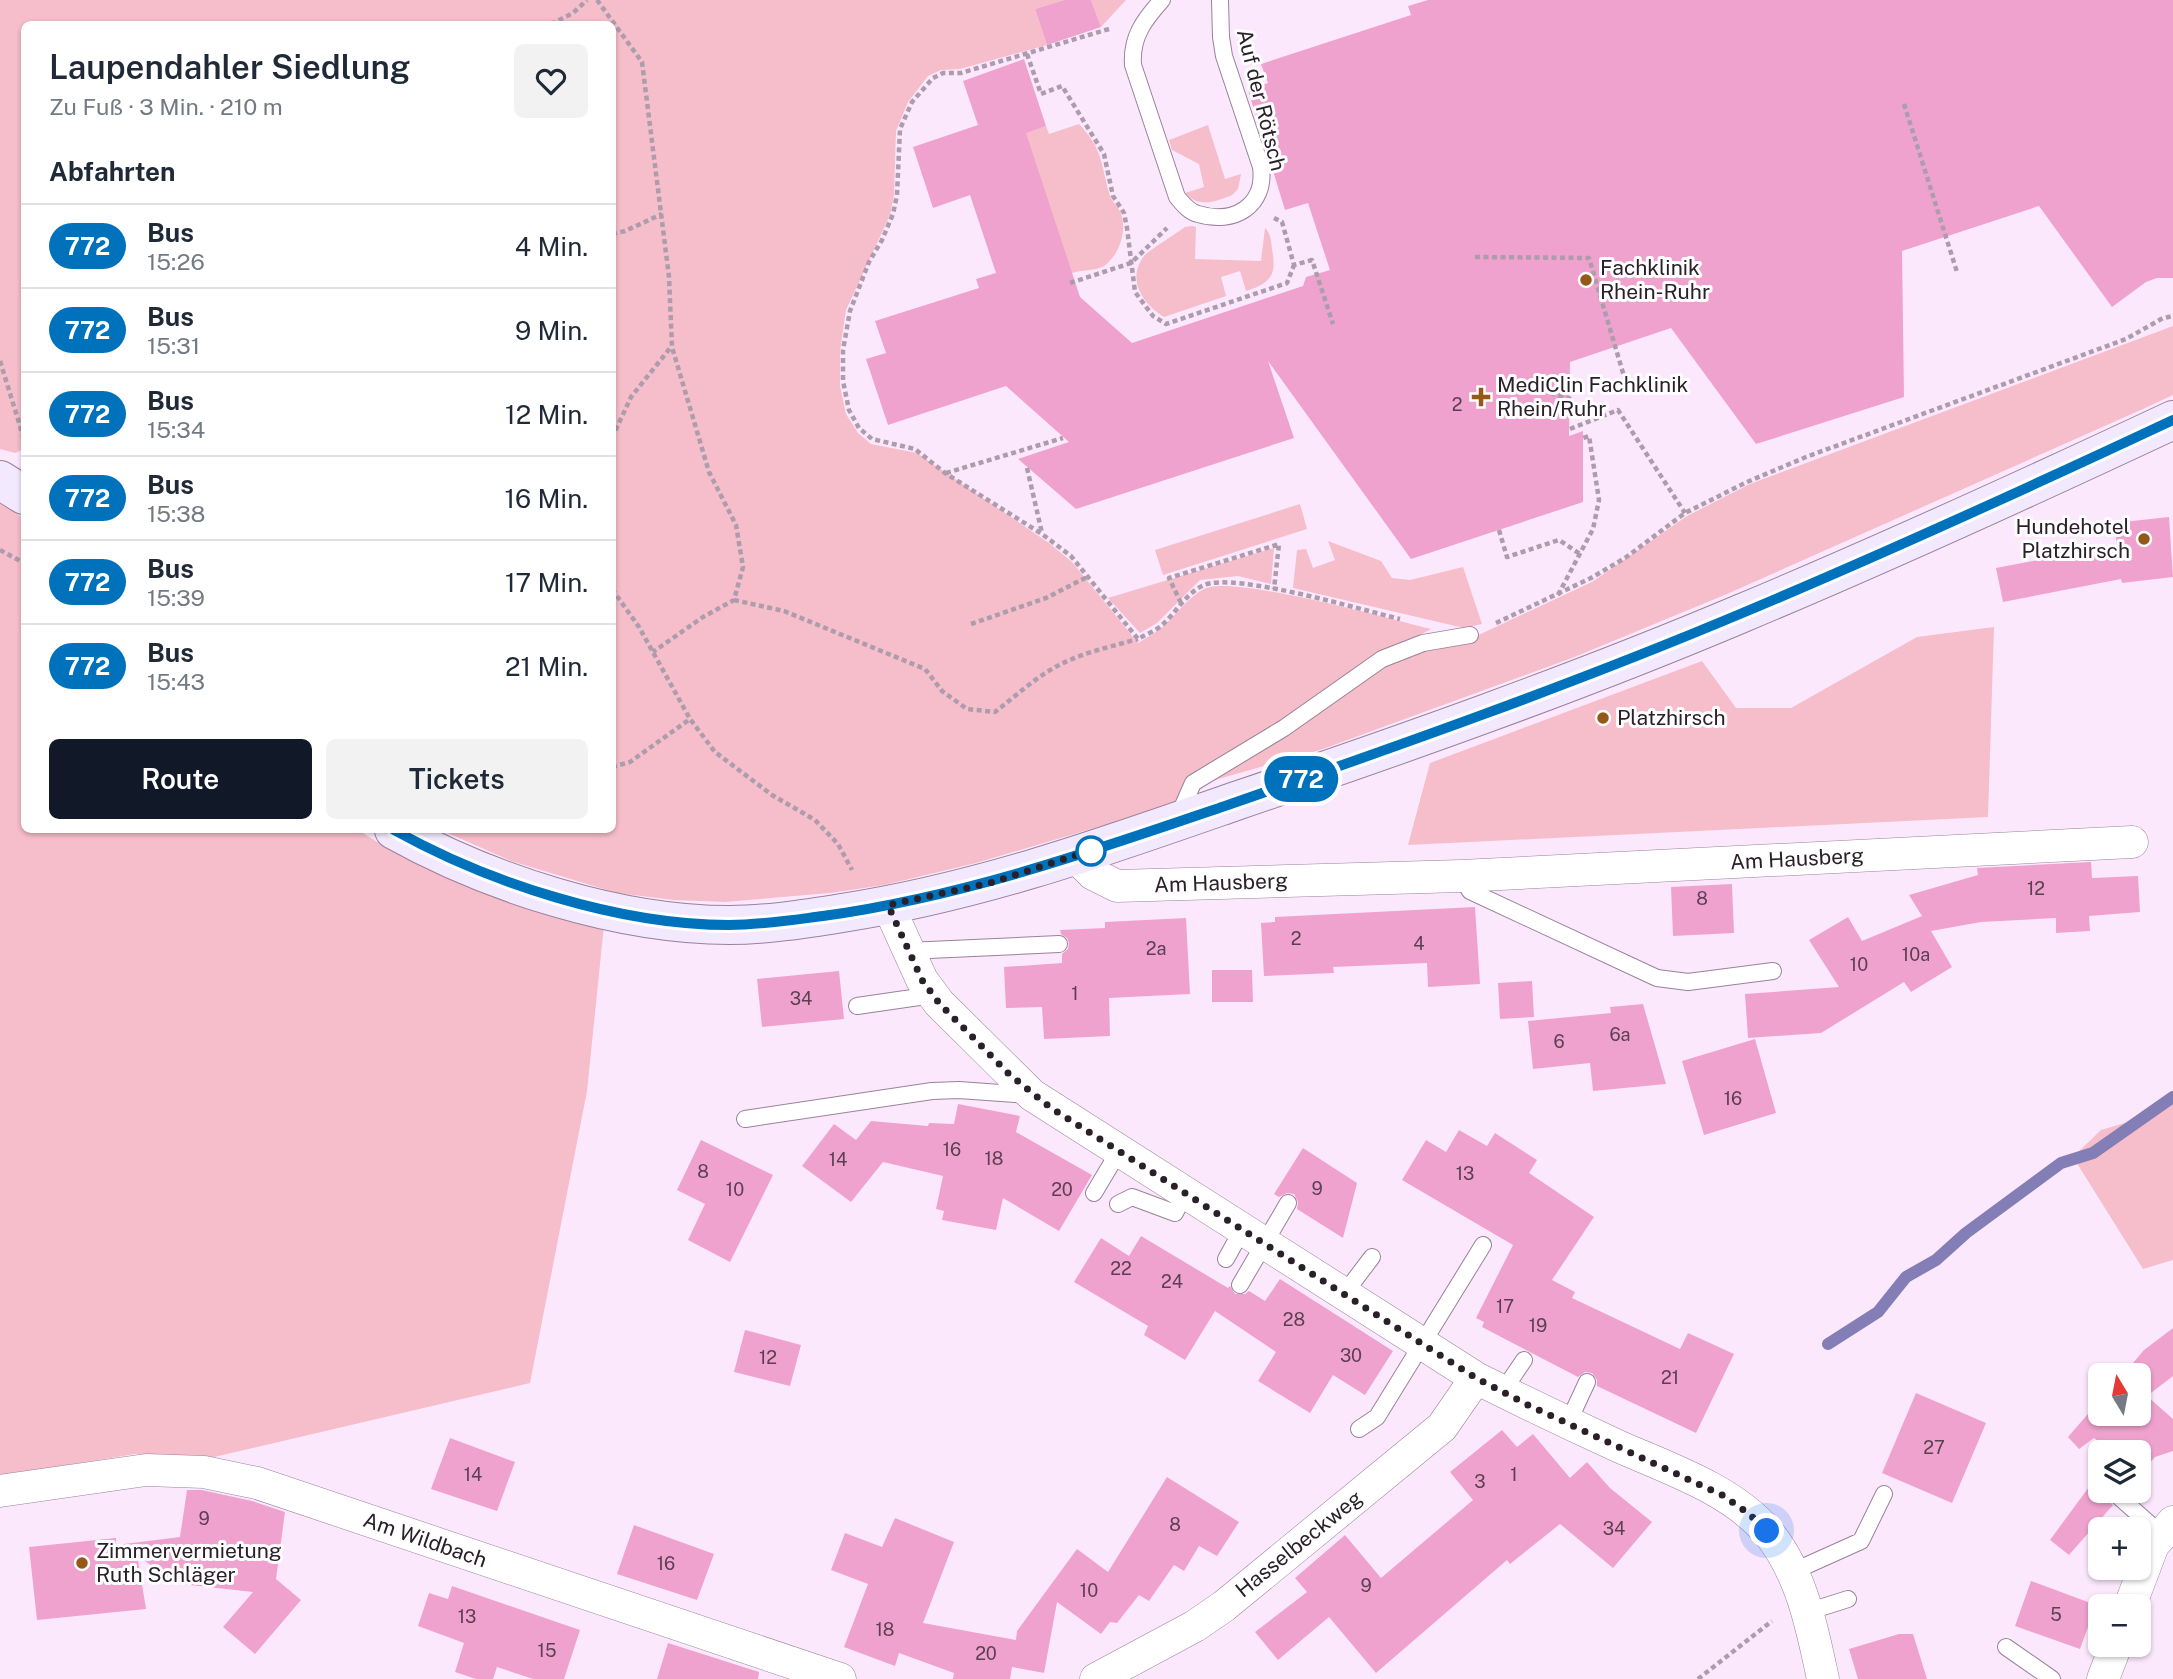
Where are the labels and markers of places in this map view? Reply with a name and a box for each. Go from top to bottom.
place label: Fachklinik Rhein-Ruhr [1600,255,1710,304]
marker: Fachklinik Rhein-Ruhr [1578,272,1594,288]
place label: MediClin Fachklinik Rhein/Ruhr [1497,372,1689,421]
marker: MediClin Fachklinik Rhein/Ruhr [1471,387,1491,407]
place label: Hundehotel Platzhirsch [2015,514,2130,563]
marker: Hundehotel Platzhirsch [2136,531,2152,547]
place label: Platzhirsch [1617,705,1726,730]
marker: Platzhirsch [1595,710,1611,726]
unlabelled marker [1076,836,1106,866]
place label: Zimmervermietung Ruth Schläger [96,1538,282,1587]
marker: Zimmervermietung Ruth Schläger [74,1555,90,1571]

